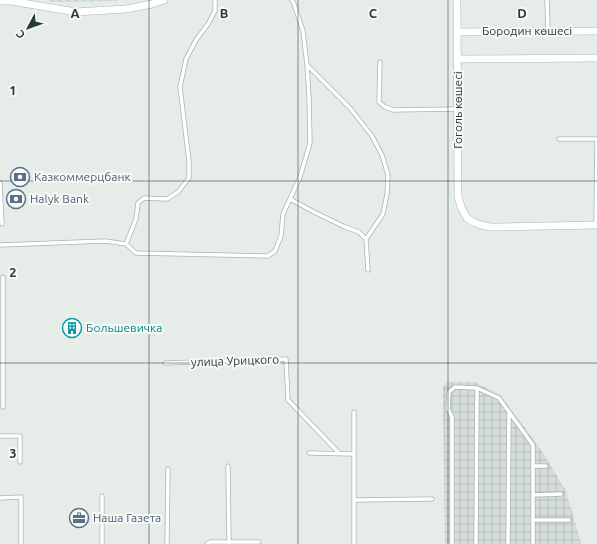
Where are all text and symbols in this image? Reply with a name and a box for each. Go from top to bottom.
text: A [70,6,80,20]
text: B [220,6,229,20]
text: C [369,6,378,20]
text: D [517,6,527,20]
north arrow [8,8,48,48]
street label: Бородин көшесі [482,24,572,37]
text: С [14,28,27,41]
street label: Гоголь көшесі [451,71,464,149]
text: 1 [9,83,17,97]
bank icon: Казкоммерцбанк [9,166,31,188]
place label: Казкоммерцбанк [34,170,131,183]
bank icon: Halyk Bank [5,188,27,210]
place label: Halyk Bank [30,192,89,205]
text: 2 [9,265,17,279]
building icon: Большевичка [61,317,83,339]
place label: Большевичка [86,321,162,334]
street label: улица Урицкого [191,352,279,369]
text: 3 [9,446,17,460]
office icon: Наша Газета [68,507,90,529]
place label: Наша Газета [93,511,161,524]

